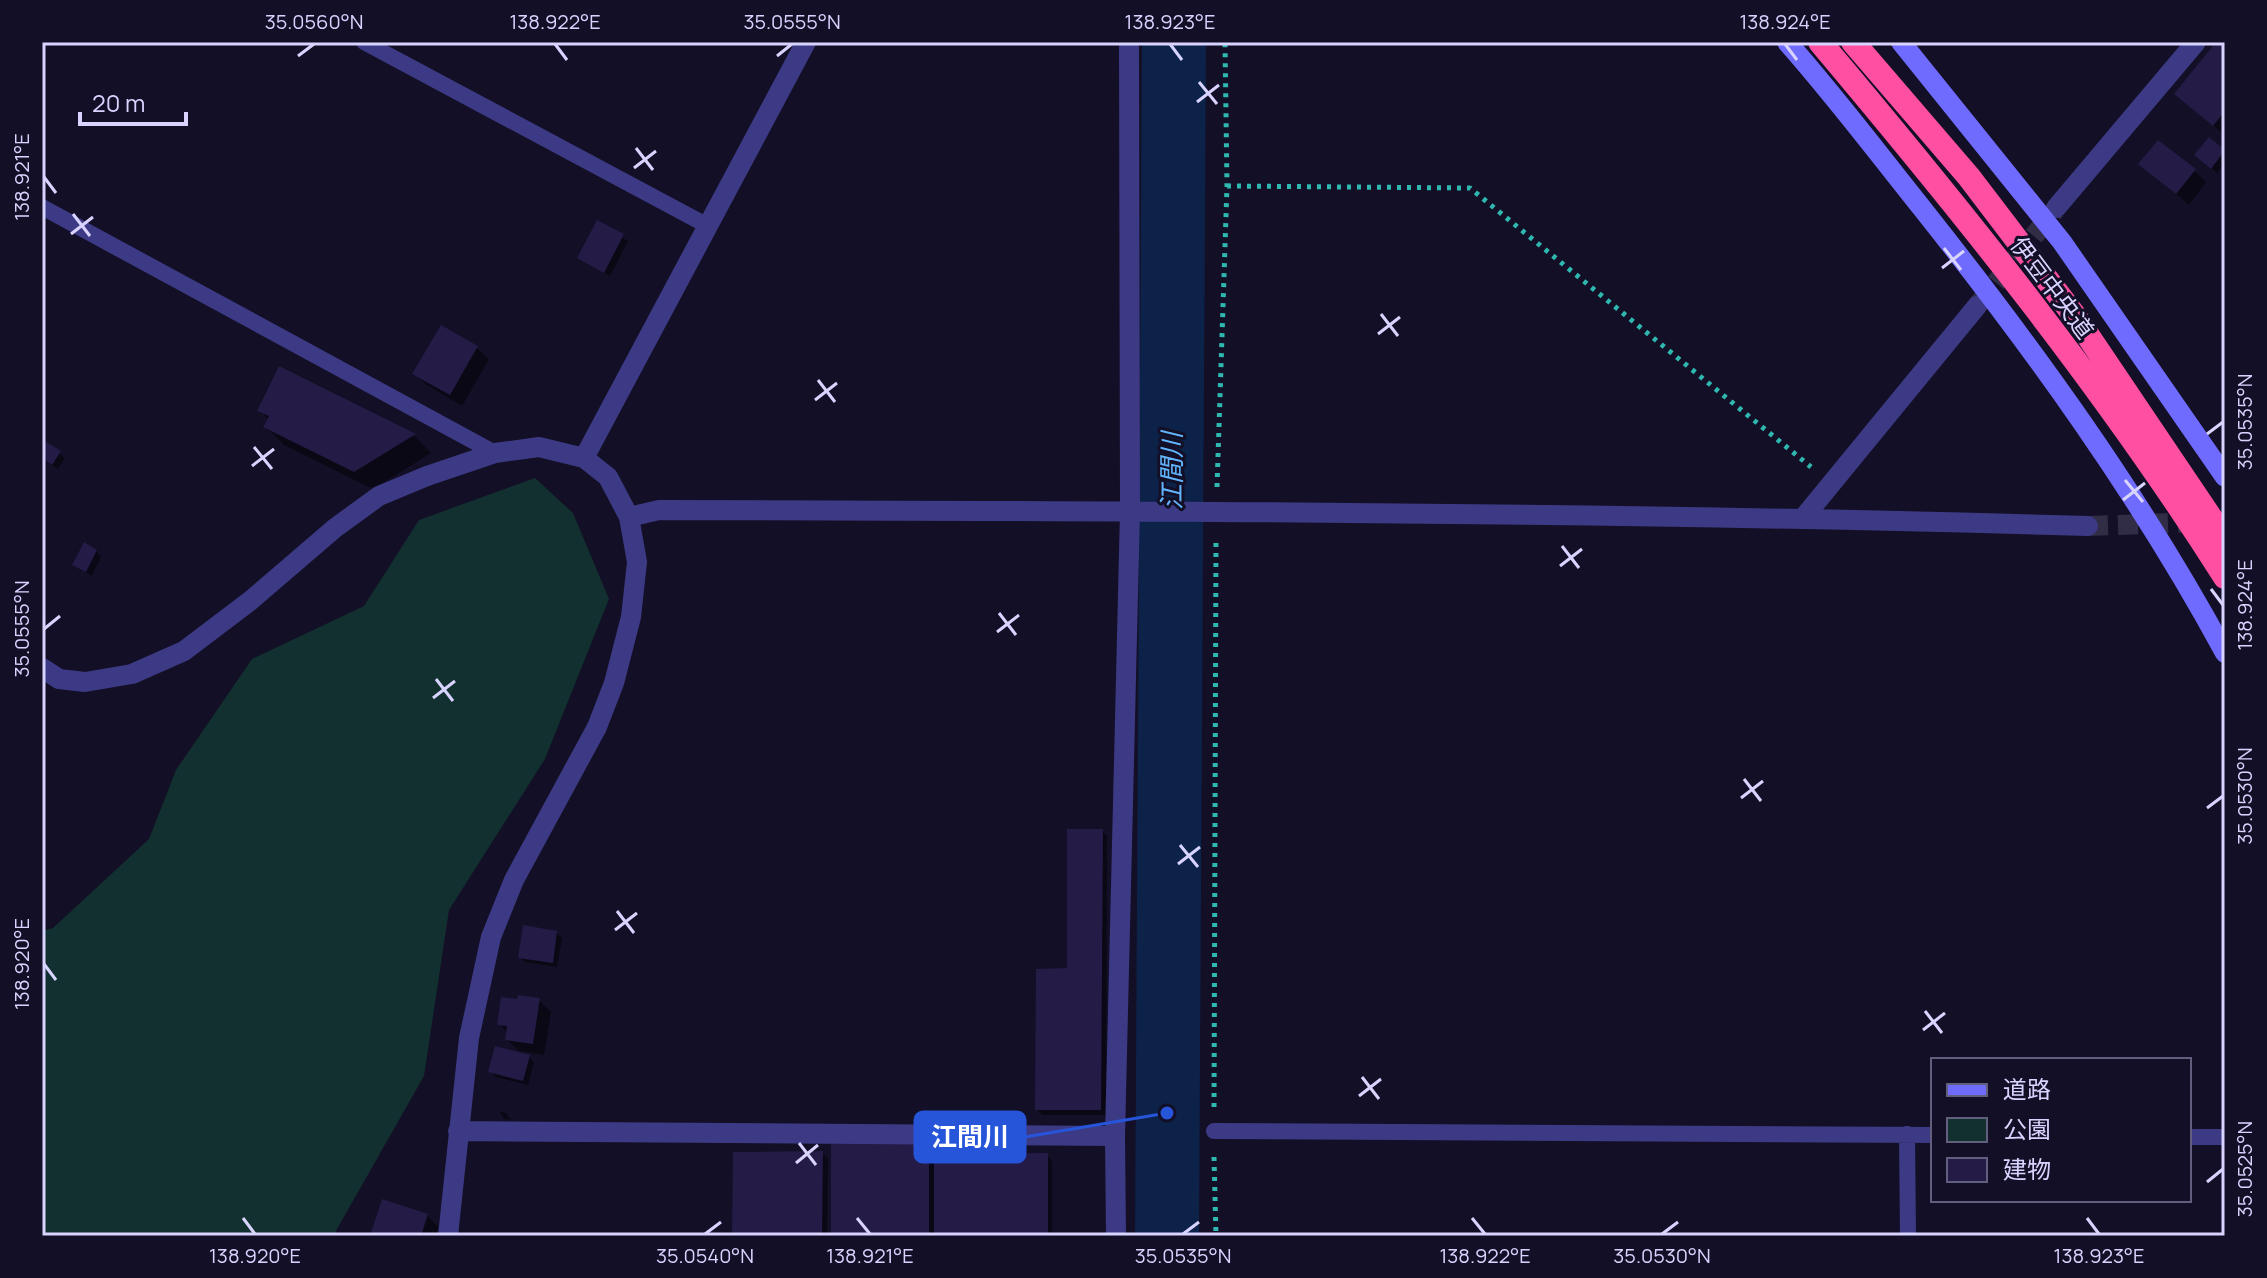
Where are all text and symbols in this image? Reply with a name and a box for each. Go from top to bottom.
text: 35.0560°N [265,8,363,35]
text: 138.922°E [509,8,601,35]
text: 35.0555°N [743,8,841,35]
text: 138.923°E [1125,8,1215,35]
text: 138.924°E [1739,8,1831,35]
scale bar [80,76,186,126]
text: 20 m [92,86,145,119]
text: 138.921°E [8,133,35,221]
street label: 伊豆中央道 [2004,229,2102,345]
text: 35.0535°N [2231,374,2258,470]
water label: 江間川 [1153,429,1189,510]
text: 138.924°E [2231,559,2258,651]
text: 35.0555°N [8,580,35,678]
text: 35.0530°N [2231,747,2258,845]
text: 138.920°E [8,918,35,1010]
legend [1931,1058,2191,1202]
text: 道路 [2003,1072,2051,1105]
callout: 江間川 [915,1112,1025,1162]
text: 公園 [2003,1112,2051,1145]
text: 江間川 [931,1118,1009,1154]
text: 35.0525°N [2231,1121,2258,1217]
text: 建物 [2003,1152,2051,1185]
text: 138.920°E [209,1242,301,1269]
text: 35.0540°N [656,1242,754,1269]
text: 138.921°E [826,1242,914,1269]
text: 35.0535°N [1135,1242,1231,1269]
text: 138.922°E [1439,1242,1531,1269]
text: 35.0530°N [1613,1242,1711,1269]
text: 138.923°E [2054,1242,2144,1269]

